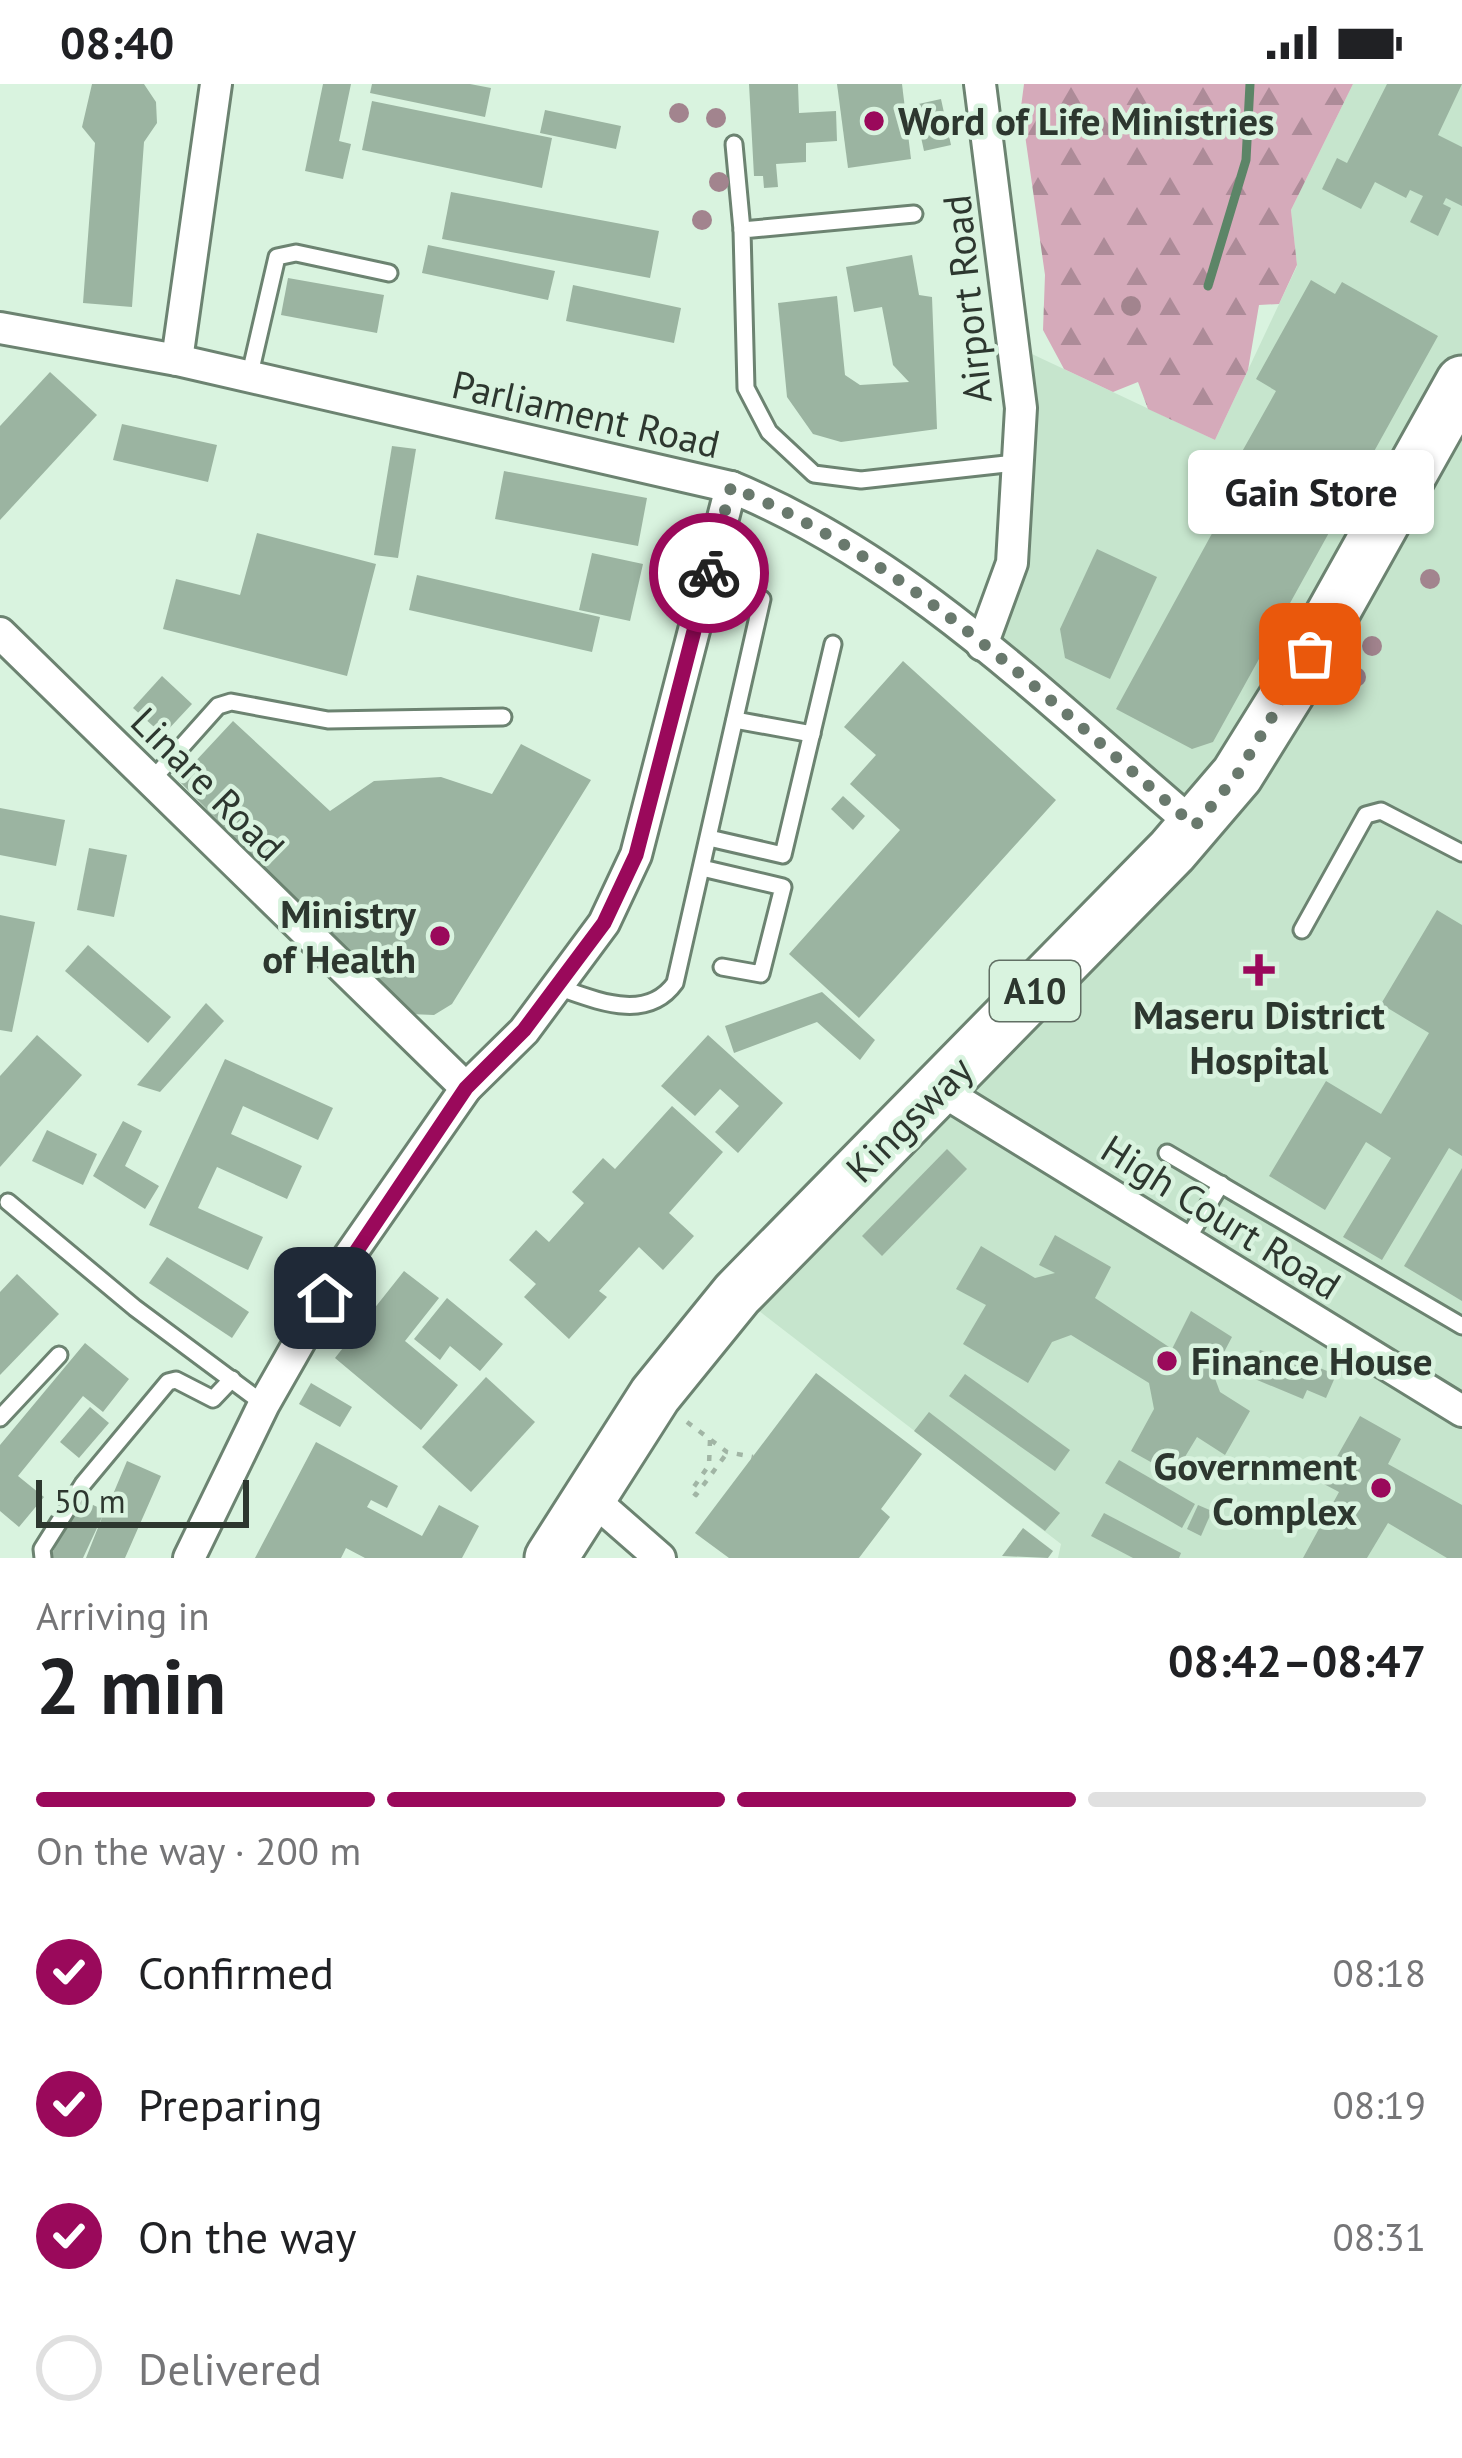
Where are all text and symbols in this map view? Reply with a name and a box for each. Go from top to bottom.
text: 08:40 [60,13,174,71]
place label: Word of Life Ministries [898,95,1274,146]
marker: Word of Life Ministries [861,108,887,134]
street label: Airport Road [930,192,1003,406]
street label: Parliament Road [447,358,725,469]
callout: Gain Store [1187,450,1433,534]
text: Gain Store [1224,466,1398,517]
courier [649,513,769,633]
icon: bike [676,540,742,606]
pin [1259,603,1361,705]
icon: bag [1277,621,1343,687]
street label: Linare Road [121,696,296,871]
place label: Ministry of Health [262,888,416,984]
marker: Ministry of Health [427,923,453,949]
marker: Maseru District Hospital [1243,954,1275,986]
road number: A10 [990,961,1080,1021]
place label: Maseru District Hospital [1133,989,1385,1085]
street label: Kingsway [834,1044,983,1193]
street label: High Court Road [1092,1123,1350,1310]
pin [274,1247,376,1349]
icon: home [292,1265,358,1331]
place label: Finance House [1191,1335,1433,1386]
marker: Finance House [1154,1348,1180,1374]
place label: Government Complex [1154,1440,1358,1536]
scale bar [36,1474,249,1527]
marker: Government Complex [1368,1475,1394,1501]
text: 50 m [54,1479,126,1522]
text: Arriving in [36,1590,210,1641]
text: 08:42–08:47 [1168,1631,1426,1689]
text: 2 min [36,1635,226,1736]
text: On the way · 200 m [36,1825,361,1876]
icon: check [36,1939,102,2005]
text: Confirmed [138,1943,334,2001]
text: 08:18 [1332,1947,1426,1998]
icon: check [36,2071,102,2137]
text: Preparing [138,2075,323,2133]
text: 08:19 [1332,2079,1426,2130]
icon: check [36,2203,102,2269]
text: On the way [138,2207,357,2265]
text: 08:31 [1332,2211,1426,2262]
text: Delivered [138,2339,322,2397]

